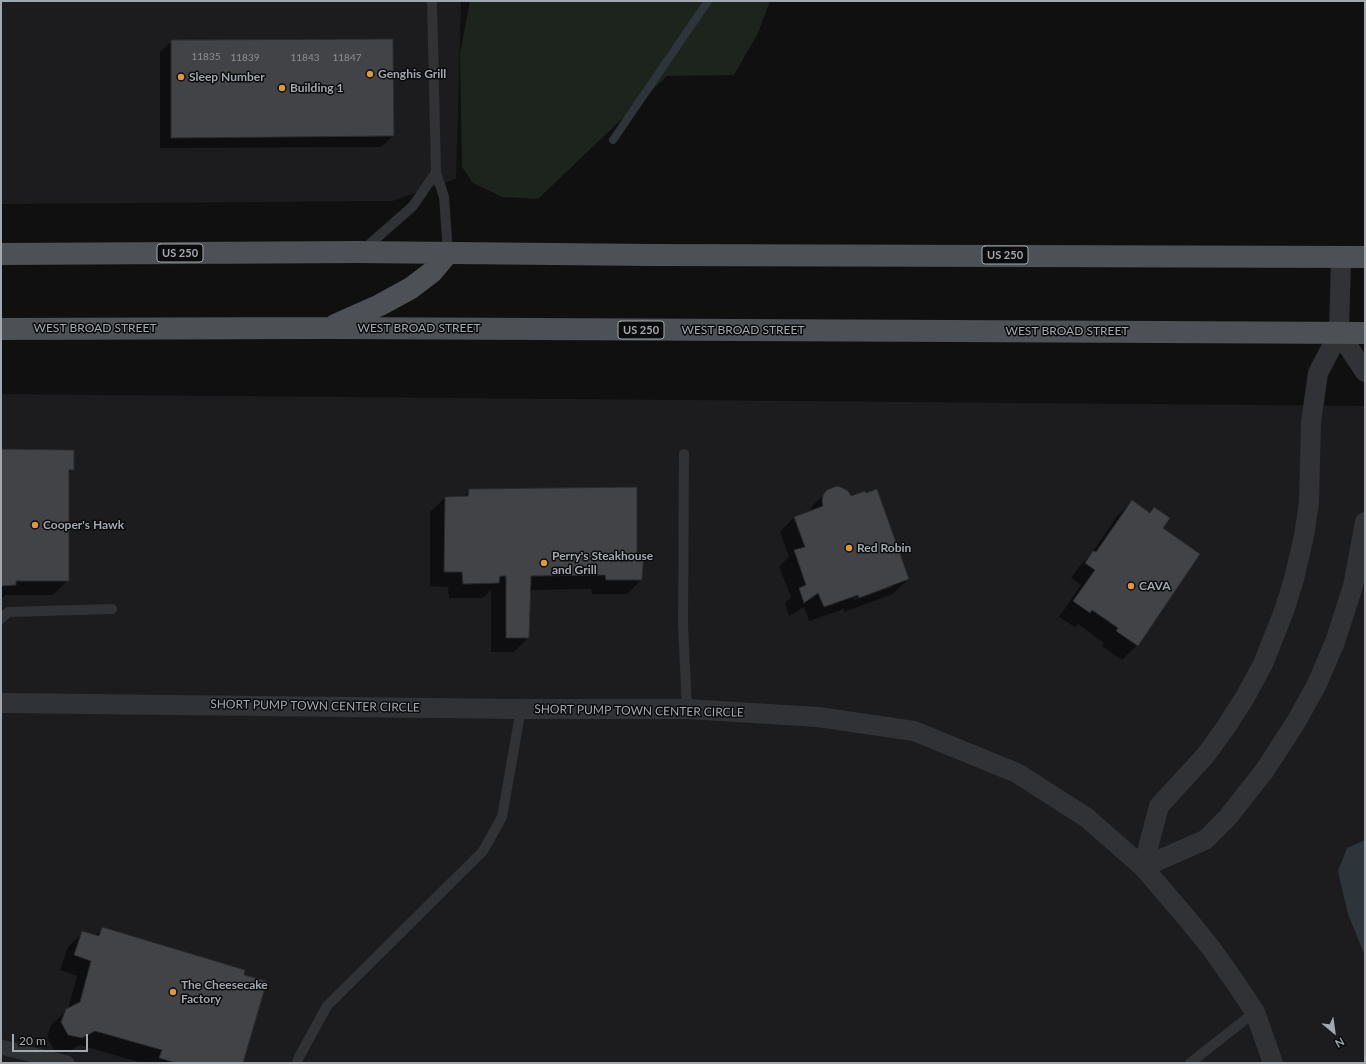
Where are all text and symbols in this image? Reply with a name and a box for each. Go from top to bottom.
house number: 11835 [192,51,220,63]
house number: 11839 [231,52,259,64]
house number: 11843 [291,52,319,64]
house number: 11847 [333,52,361,64]
place label: Genghis Grill [378,67,446,81]
marker: Genghis Grill [365,69,375,79]
place label: Sleep Number [189,70,265,84]
marker: Sleep Number [176,72,186,82]
place label: Building 1 [290,81,343,95]
marker: Building 1 [277,83,287,93]
road number: US 250 [157,244,203,262]
road number: US 250 [982,246,1028,264]
street label: WEST BROAD STREET [34,321,156,335]
street label: WEST BROAD STREET [358,321,480,335]
road number: US 250 [618,321,664,339]
street label: WEST BROAD STREET [682,323,804,337]
street label: WEST BROAD STREET [1006,324,1128,338]
place label: Cooper's Hawk [43,518,124,532]
marker: Cooper's Hawk [30,520,40,530]
place label: Red Robin [857,541,911,555]
marker: Red Robin [844,543,854,553]
place label: Perry's Steakhouse and Grill [552,549,653,577]
marker: Perry's Steakhouse and Grill [539,558,549,568]
place label: CAVA [1139,579,1171,593]
marker: CAVA [1126,581,1136,591]
street label: SHORT PUMP TOWN CENTER CIRCLE [210,697,420,715]
street label: SHORT PUMP TOWN CENTER CIRCLE [534,702,744,720]
place label: The Cheesecake Factory [181,978,268,1006]
marker: The Cheesecake Factory [168,987,178,997]
north arrow [1314,1012,1354,1052]
scale bar [14,1026,90,1052]
text: 20 m [19,1033,46,1048]
text: N [1333,1035,1347,1051]

